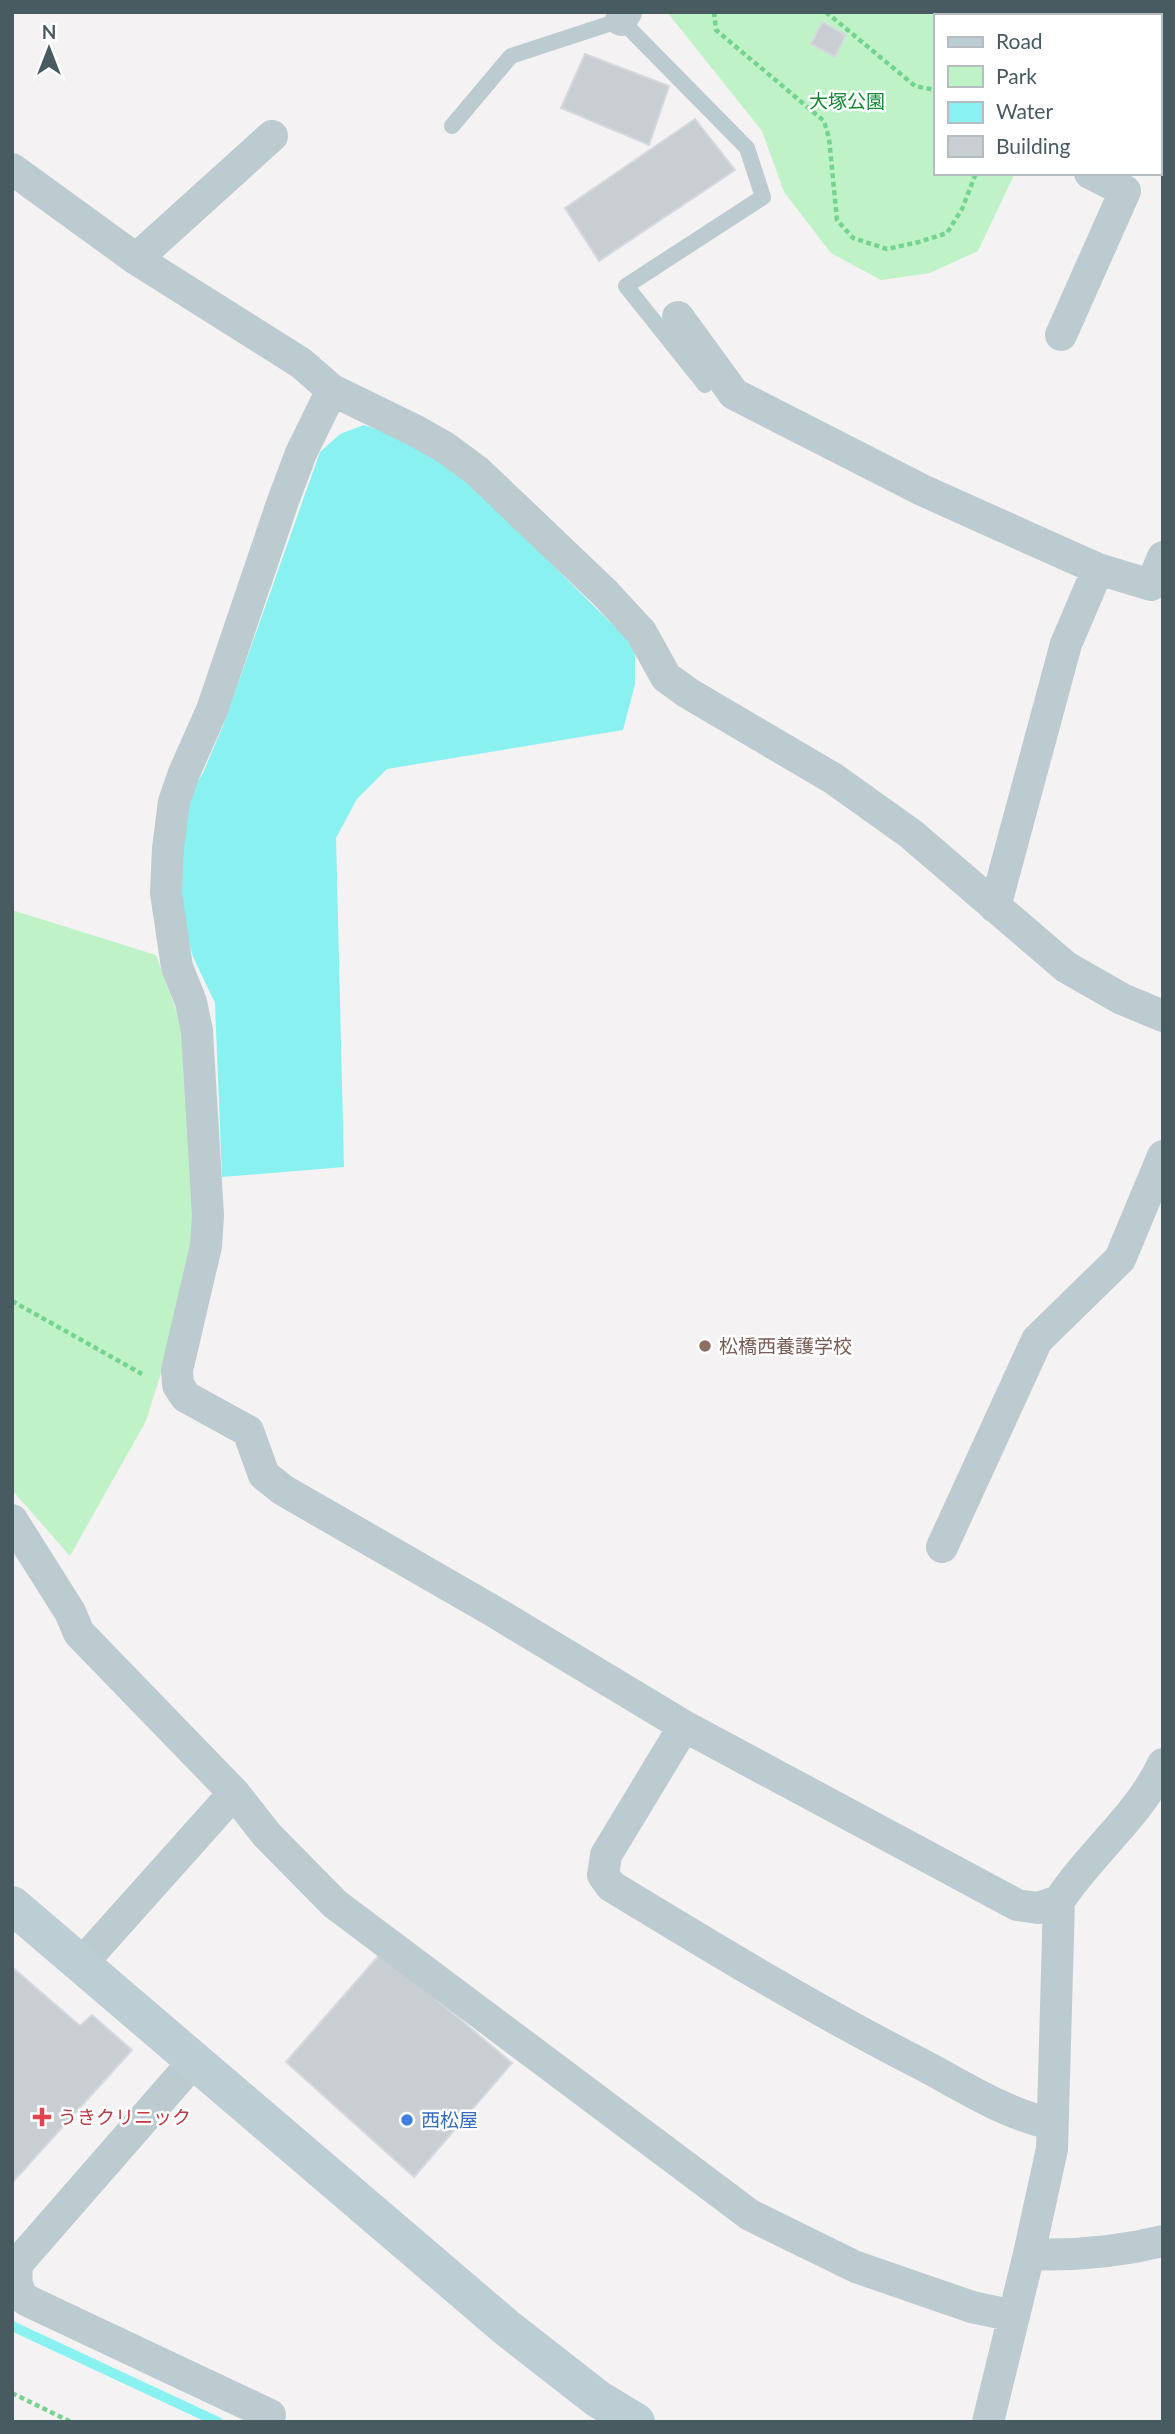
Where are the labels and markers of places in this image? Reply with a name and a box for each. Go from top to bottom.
place label: 松橋西養護学校 [719,1334,852,1357]
marker: 松橋西養護学校 [697,1338,713,1354]
place label: うきクリニック [58,2105,191,2128]
marker: うきクリニック [32,2107,52,2127]
place label: 西松屋 [421,2108,478,2131]
marker: 西松屋 [399,2112,415,2128]

